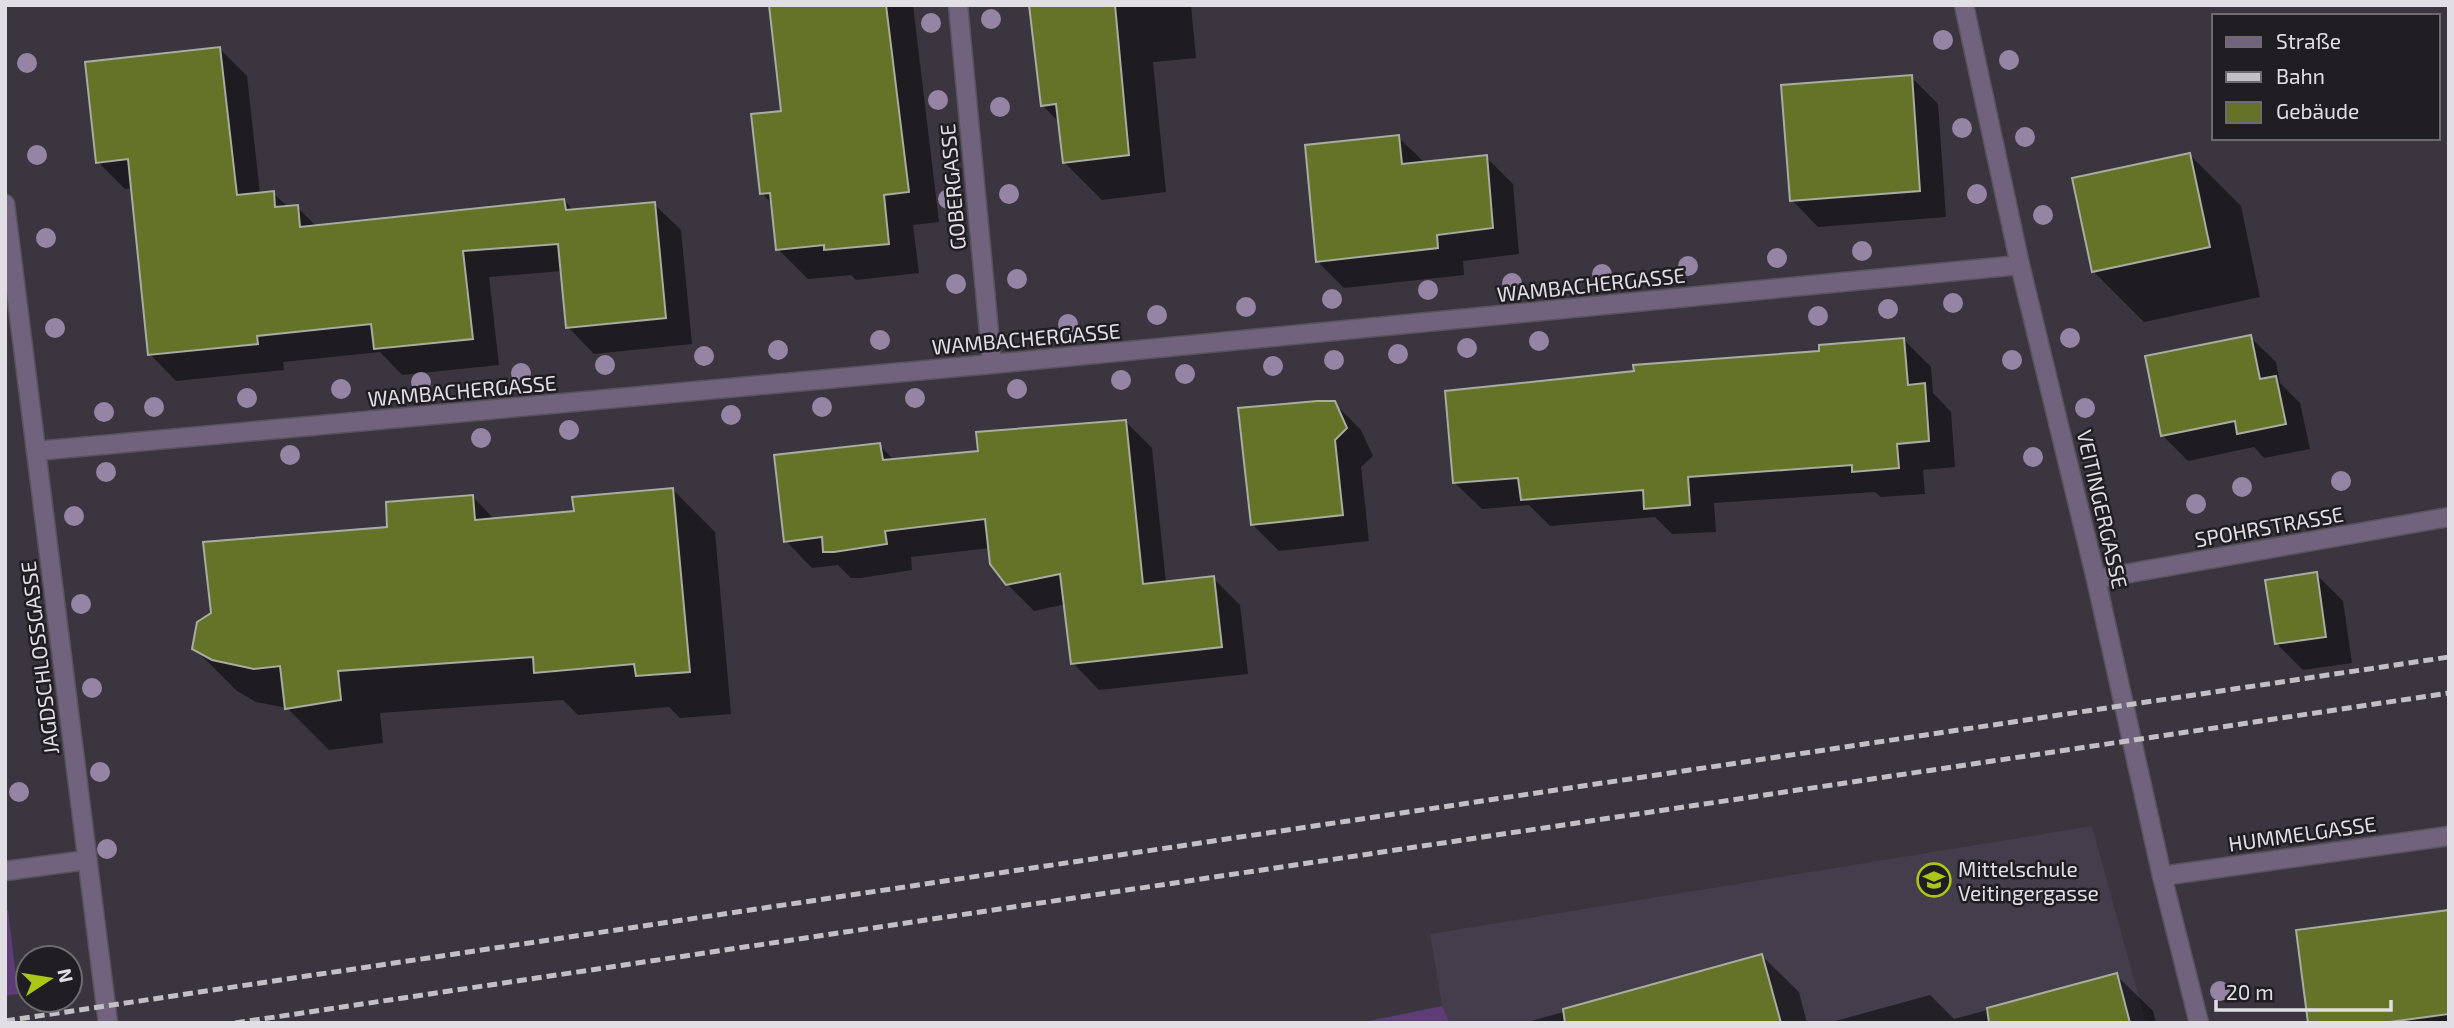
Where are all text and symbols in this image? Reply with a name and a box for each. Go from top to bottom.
legend [2212,14,2440,140]
text: Straße [2276,28,2341,53]
text: Bahn [2276,63,2325,88]
text: Gebäude [2276,98,2359,123]
street label: GOBERGASSE [934,123,970,251]
street label: WAMBACHERGASSE [1496,262,1686,306]
street label: WAMBACHERGASSE [931,317,1121,359]
street label: WAMBACHERGASSE [367,369,557,411]
street label: VEITINGERGASSE [2073,427,2133,591]
street label: SPOHRSTRASSE [2193,501,2345,551]
street label: JAGDSCHLOSSGASSE [15,560,63,756]
street label: HUMMELGASSE [2227,810,2377,856]
place label: Mittelschule Veitingergasse [1958,856,2099,905]
school or university icon: Mittelschule Veitingergasse [1915,861,1953,899]
north arrow [14,944,84,1014]
text: N [53,966,79,984]
scale bar [2216,968,2391,1012]
text: 20 m [2226,979,2274,1004]

